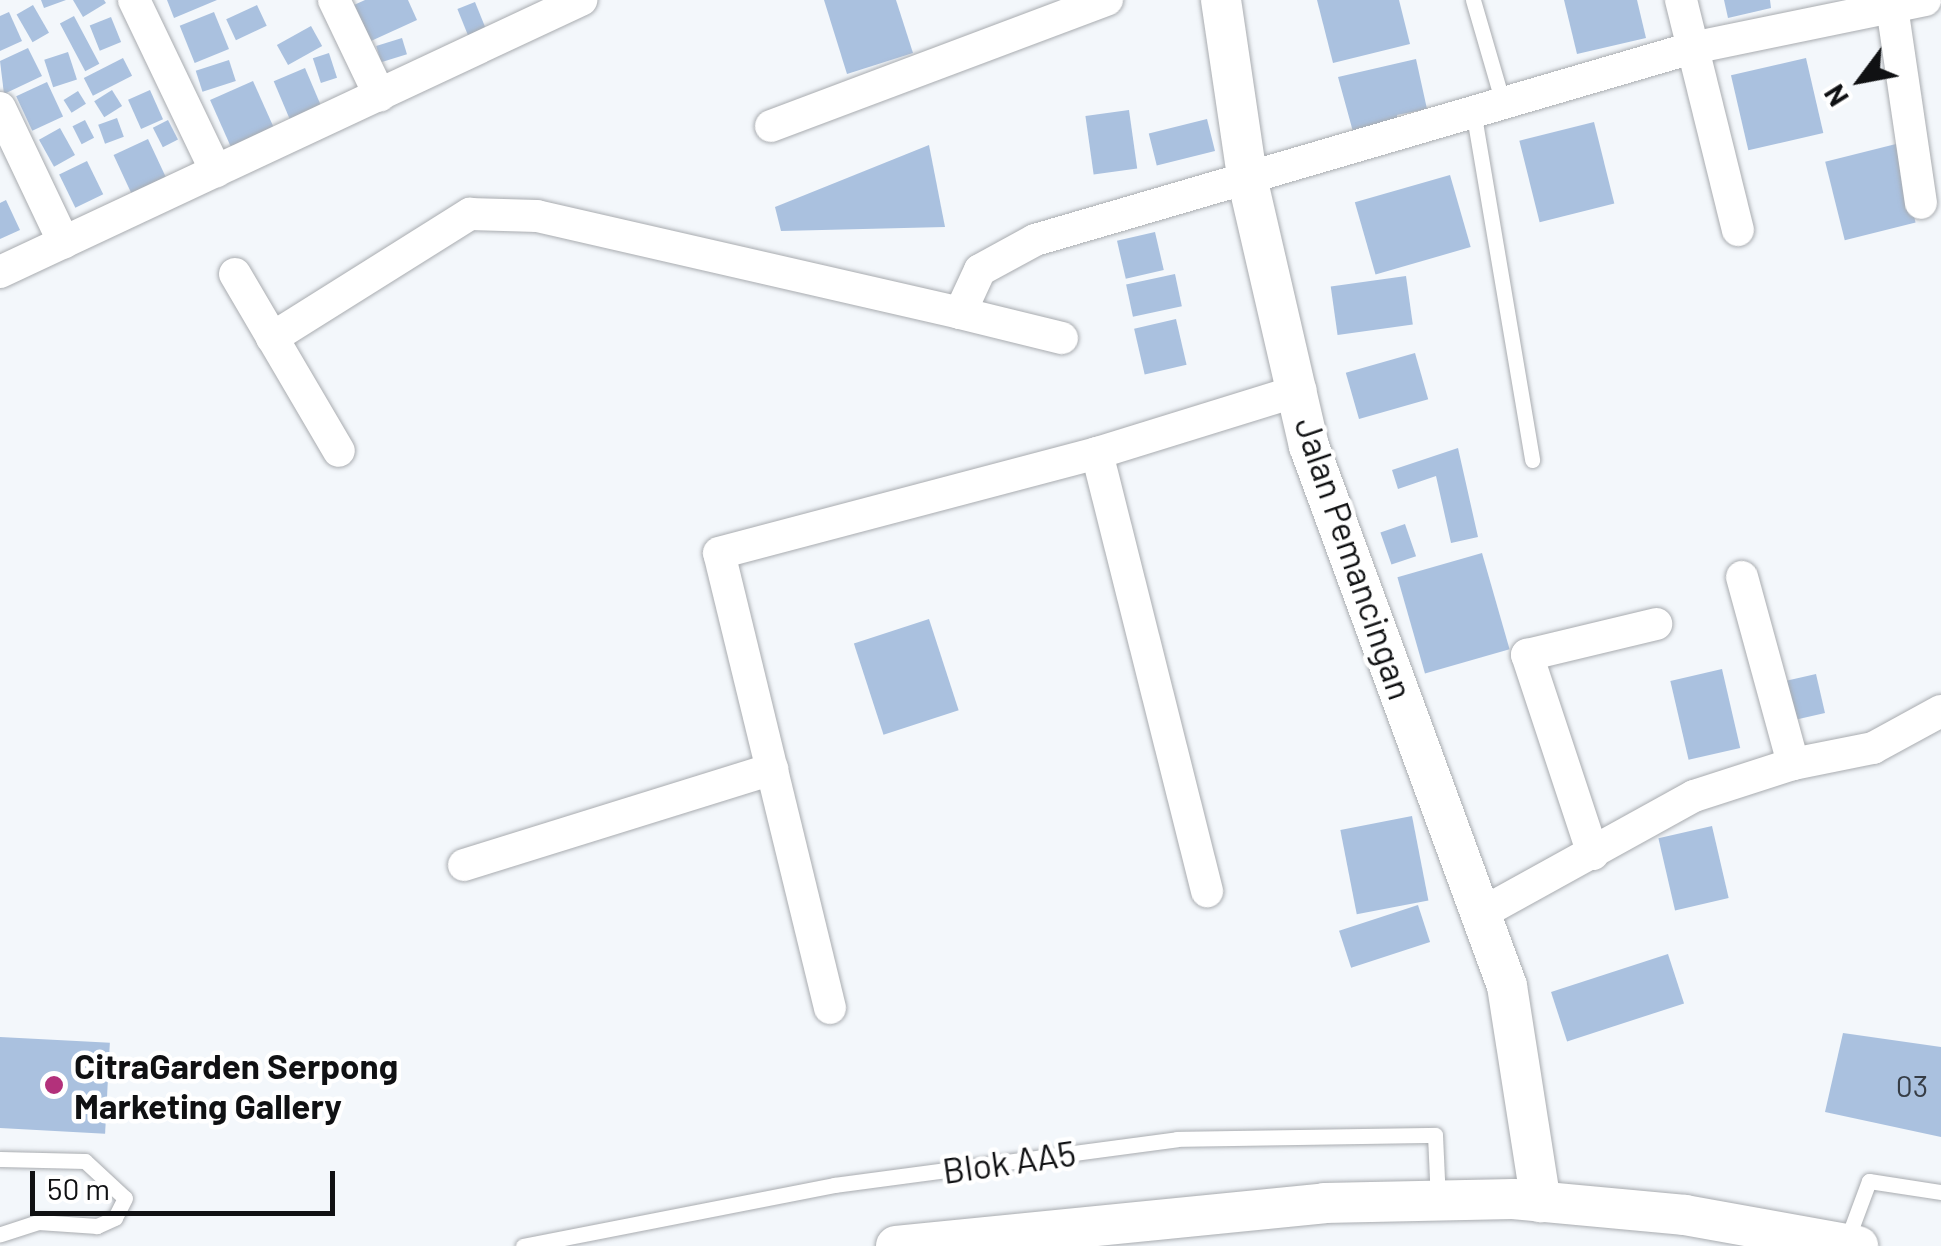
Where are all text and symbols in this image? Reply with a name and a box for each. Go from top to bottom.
north arrow [1811,30,1911,130]
text: N [1816,79,1855,113]
street label: Jalan Pemancingan [1287,411,1423,705]
place label: CitraGarden Serpong Marketing Gallery [74,1044,398,1126]
house number: 03 [1896,1067,1928,1103]
marker: CitraGarden Serpong Marketing Gallery [43,1074,65,1096]
street label: Blok AA5 [940,1131,1078,1191]
scale bar [35,1151,340,1213]
text: 50 m [47,1170,110,1206]

